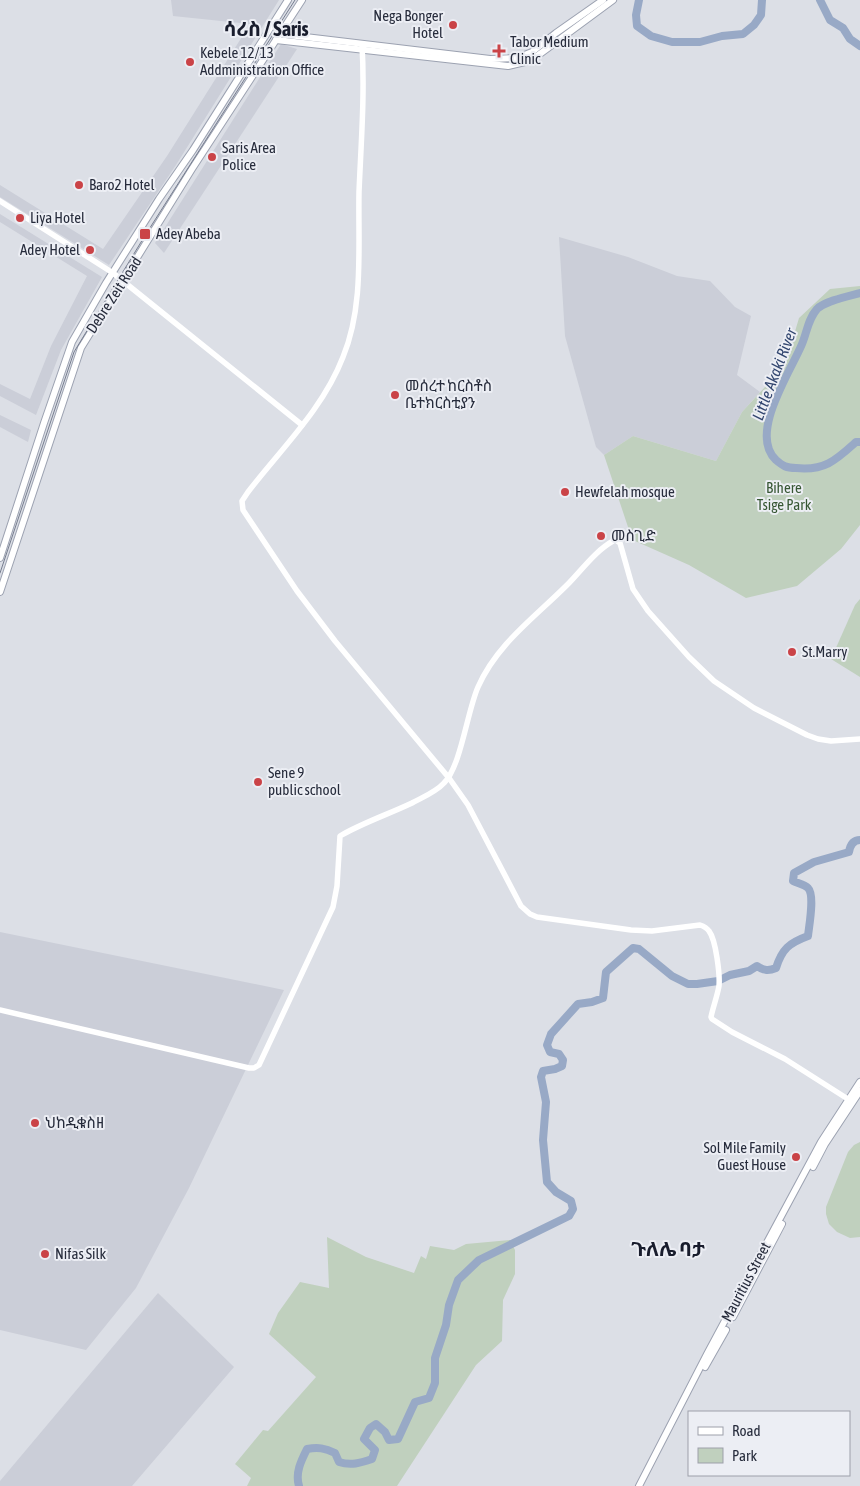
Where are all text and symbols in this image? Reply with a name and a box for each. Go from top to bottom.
place label: Nega Bonger Hotel [373,7,444,41]
district label: ሳሪስ / Saris [223,17,309,40]
marker: Nega Bonger Hotel [447,19,459,31]
place label: Tabor Medium Clinic [510,33,589,67]
place label: Kebele 12/13 Addministration Office [200,44,324,78]
marker: Tabor Medium Clinic [492,44,506,58]
marker: Kebele 12/13 Addministration Office [184,56,196,68]
place label: Saris Area Police [222,139,276,173]
marker: Saris Area Police [206,151,218,163]
place label: Baro2 Hotel [89,176,154,193]
marker: Baro2 Hotel [73,179,85,191]
place label: Liya Hotel [30,209,85,226]
marker: Liya Hotel [14,212,26,224]
place label: Adey Abeba [156,225,221,242]
marker: Adey Abeba [138,227,152,241]
place label: Adey Hotel [20,241,80,258]
marker: Adey Hotel [84,244,96,256]
street label: Debre Zeit Road [83,253,145,336]
water label: Little Akaki River [748,324,800,423]
place label: መሰረተ ከርስቶስ ቤተክርስቲያን [405,377,492,411]
marker: መሰረተ ከርስቶስ ቤተክርስቲያን [389,389,401,401]
park label: Bihere Tsige Park [757,479,812,513]
place label: Hewfelah mosque [575,483,675,500]
marker: Hewfelah mosque [559,486,571,498]
place label: መስጊድ [611,527,656,544]
marker: መስጊድ [595,530,607,542]
place label: St.Marry [802,643,847,660]
marker: St.Marry [786,646,798,658]
place label: Sene 9 public school [268,764,341,798]
marker: Sene 9 public school [252,776,264,788]
place label: ህከዲቁስዘ [45,1114,104,1131]
marker: ህከዲቁስዘ [29,1117,41,1129]
place label: Sol Mile Family Guest House [703,1139,786,1173]
marker: Sol Mile Family Guest House [790,1151,802,1163]
district label: ጉለሌ ባታ [631,1237,705,1260]
street label: Mauritius Street [718,1239,774,1324]
place label: Nifas Silk [55,1245,106,1262]
marker: Nifas Silk [39,1248,51,1260]
legend [688,1411,850,1476]
text: Road [732,1422,761,1439]
text: Park [732,1447,757,1464]

